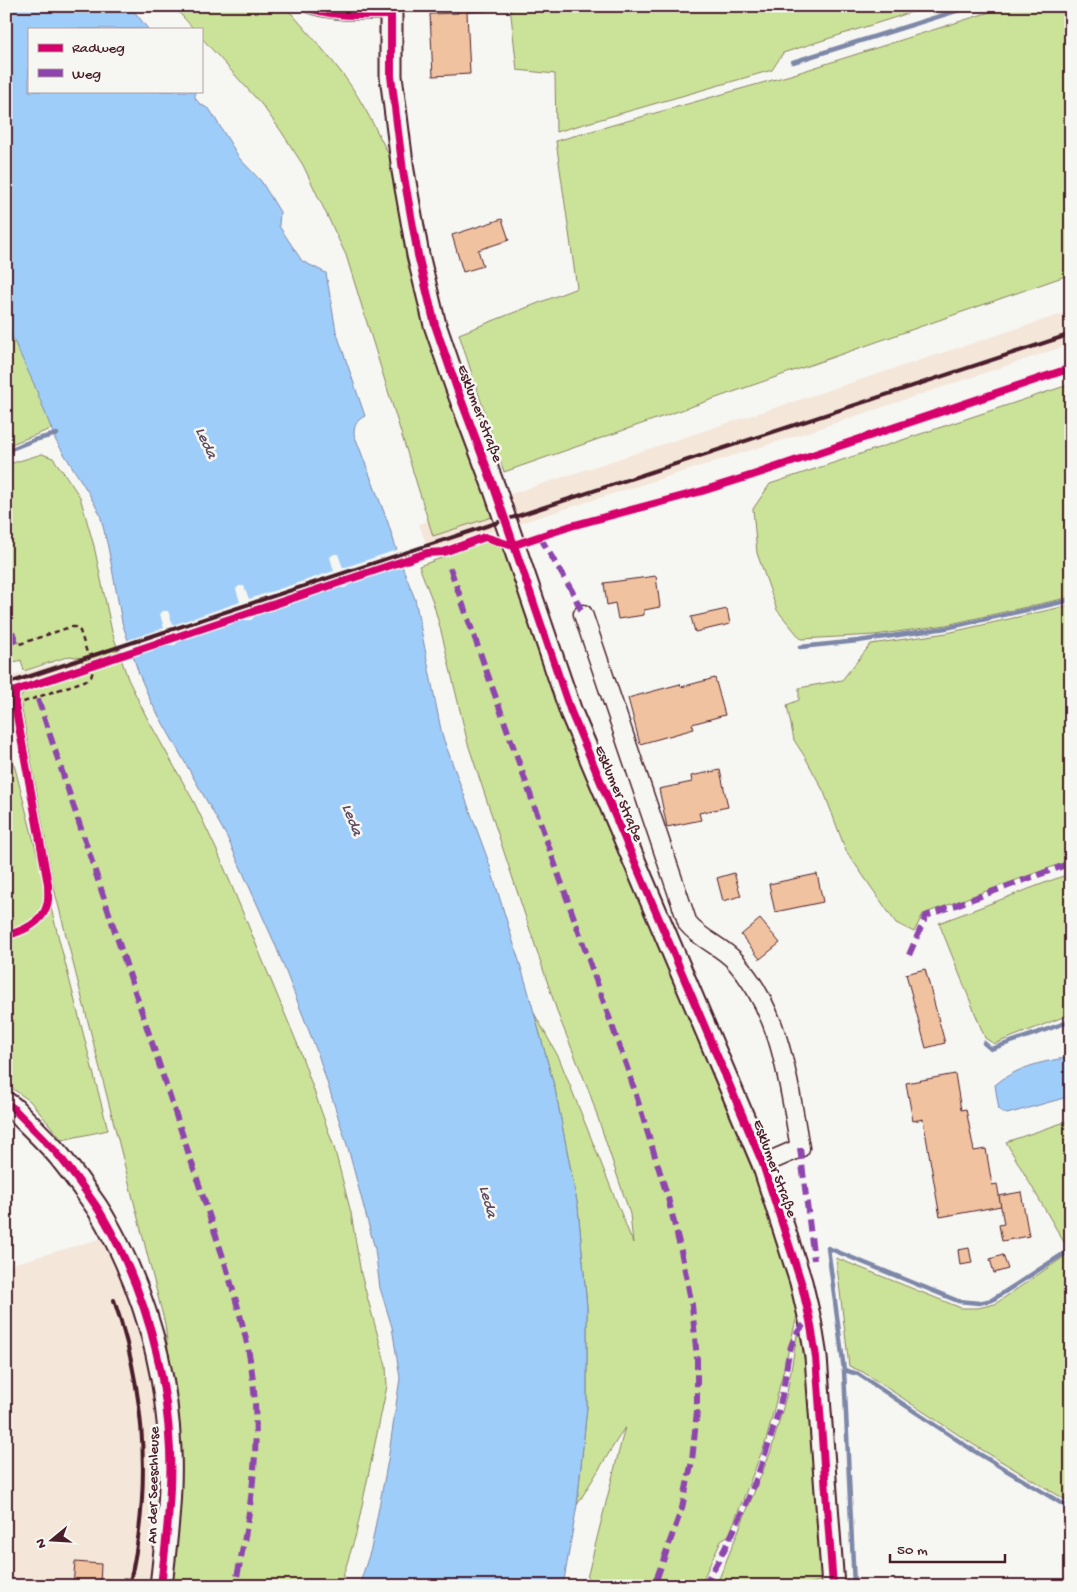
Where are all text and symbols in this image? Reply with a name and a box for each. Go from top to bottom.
legend [28,28,202,92]
text: Radweg [72,40,125,58]
text: Weg [72,66,101,84]
street label: Esklumer Straße [452,363,506,465]
water label: Leda [190,425,221,463]
street label: Esklumer Straße [590,743,647,845]
water label: Leda [336,802,366,840]
street label: Esklumer Straße [748,1117,800,1220]
water label: Leda [473,1184,500,1221]
street label: An der Seeschleuse [144,1426,164,1544]
north arrow [28,1514,78,1564]
scale bar [890,1532,1004,1564]
text: N [33,1536,52,1550]
text: 50 m [897,1542,928,1560]

